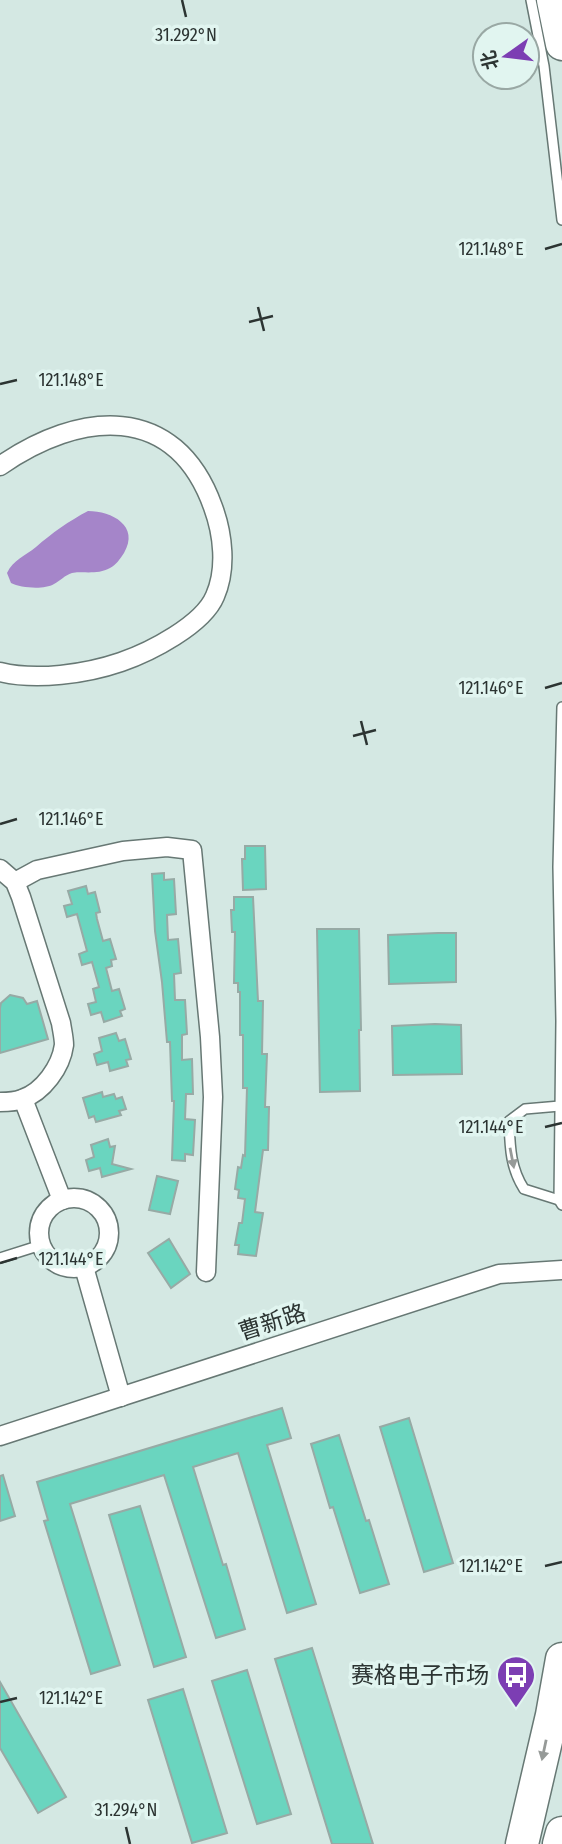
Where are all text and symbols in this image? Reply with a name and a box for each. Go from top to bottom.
north arrow [471,21,541,91]
text: 31.292°N [155,24,217,46]
text: 北 [477,48,503,72]
text: 121.148°E [458,238,524,260]
text: 121.148°E [38,369,104,391]
text: 121.146°E [459,677,523,699]
text: 121.146°E [39,808,103,830]
text: 121.144°E [459,1116,523,1138]
one-way arrow [507,1147,518,1169]
text: 121.144°E [39,1248,103,1270]
street label: 曹新路 [235,1298,309,1346]
text: 121.142°E [459,1555,523,1577]
bus stop icon: 赛格电子市场 [495,1654,537,1709]
place label: 赛格电子市场 [351,1661,489,1689]
text: 121.142°E [39,1687,103,1709]
one-way arrow [539,1739,550,1761]
text: 31.294°N [94,1799,158,1821]

